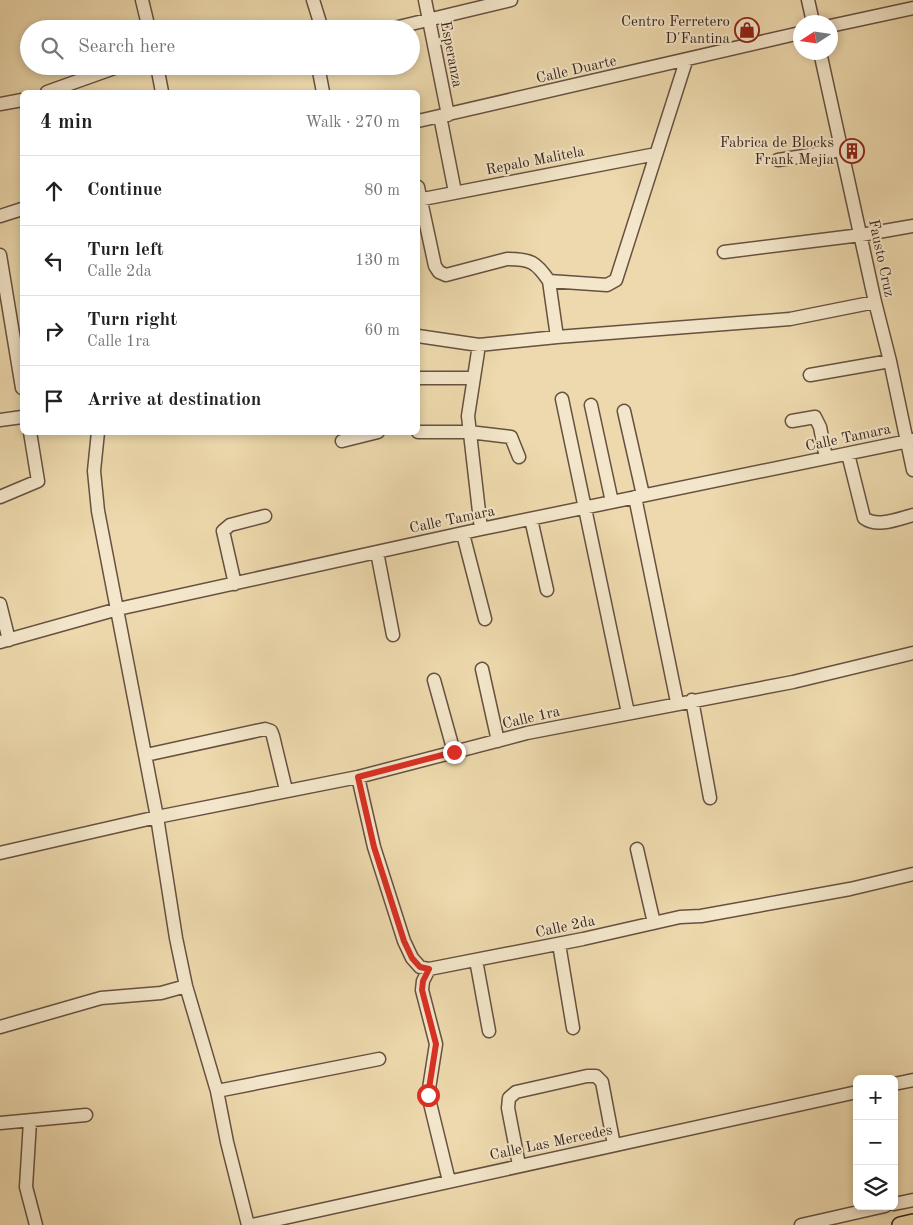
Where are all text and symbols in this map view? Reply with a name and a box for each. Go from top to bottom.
place label: Centro Ferretero D'Fantina [621,15,731,47]
north arrow [793,15,838,60]
shop icon: Centro Ferretero D'Fantina [734,17,760,43]
search box [20,20,420,75]
street label: Esperanza [437,20,464,89]
icon: search [38,34,66,62]
text: Search here [78,38,175,57]
street label: Calle Duarte [535,54,618,87]
text: 4 min [40,112,93,133]
text: Walk · 270 m [305,115,400,131]
place label: Fabrica de Blocks Frank Mejia [720,136,835,168]
building icon: Fabrica de Blocks Frank Mejia [839,138,865,164]
street label: Repalo Malitela [485,144,586,178]
icon: ahead [40,177,68,205]
text: Continue [87,181,162,200]
text: 80 m [364,183,400,199]
street label: Fausto Cruz [865,218,896,298]
text: Turn left [87,241,164,260]
icon: left [40,247,68,275]
text: 130 m [355,253,400,269]
text: Calle 2da [87,264,152,280]
text: Turn right [87,311,177,330]
icon: right [40,317,68,345]
text: 60 m [364,323,400,339]
text: Calle 1ra [87,334,150,350]
icon: arrive [40,387,68,415]
text: Arrive at destination [87,391,261,410]
street label: Calle Tamara [804,422,893,455]
street label: Calle Tamara [408,504,497,537]
street label: Calle 1ra [501,704,562,732]
route end [443,741,466,764]
street label: Calle 2da [534,914,597,941]
map controls [853,1075,898,1210]
button: + [853,1075,898,1120]
route start [417,1084,440,1107]
button: − [853,1120,898,1165]
street label: Calle Las Mercedes [489,1123,614,1164]
button: layers [853,1165,898,1210]

